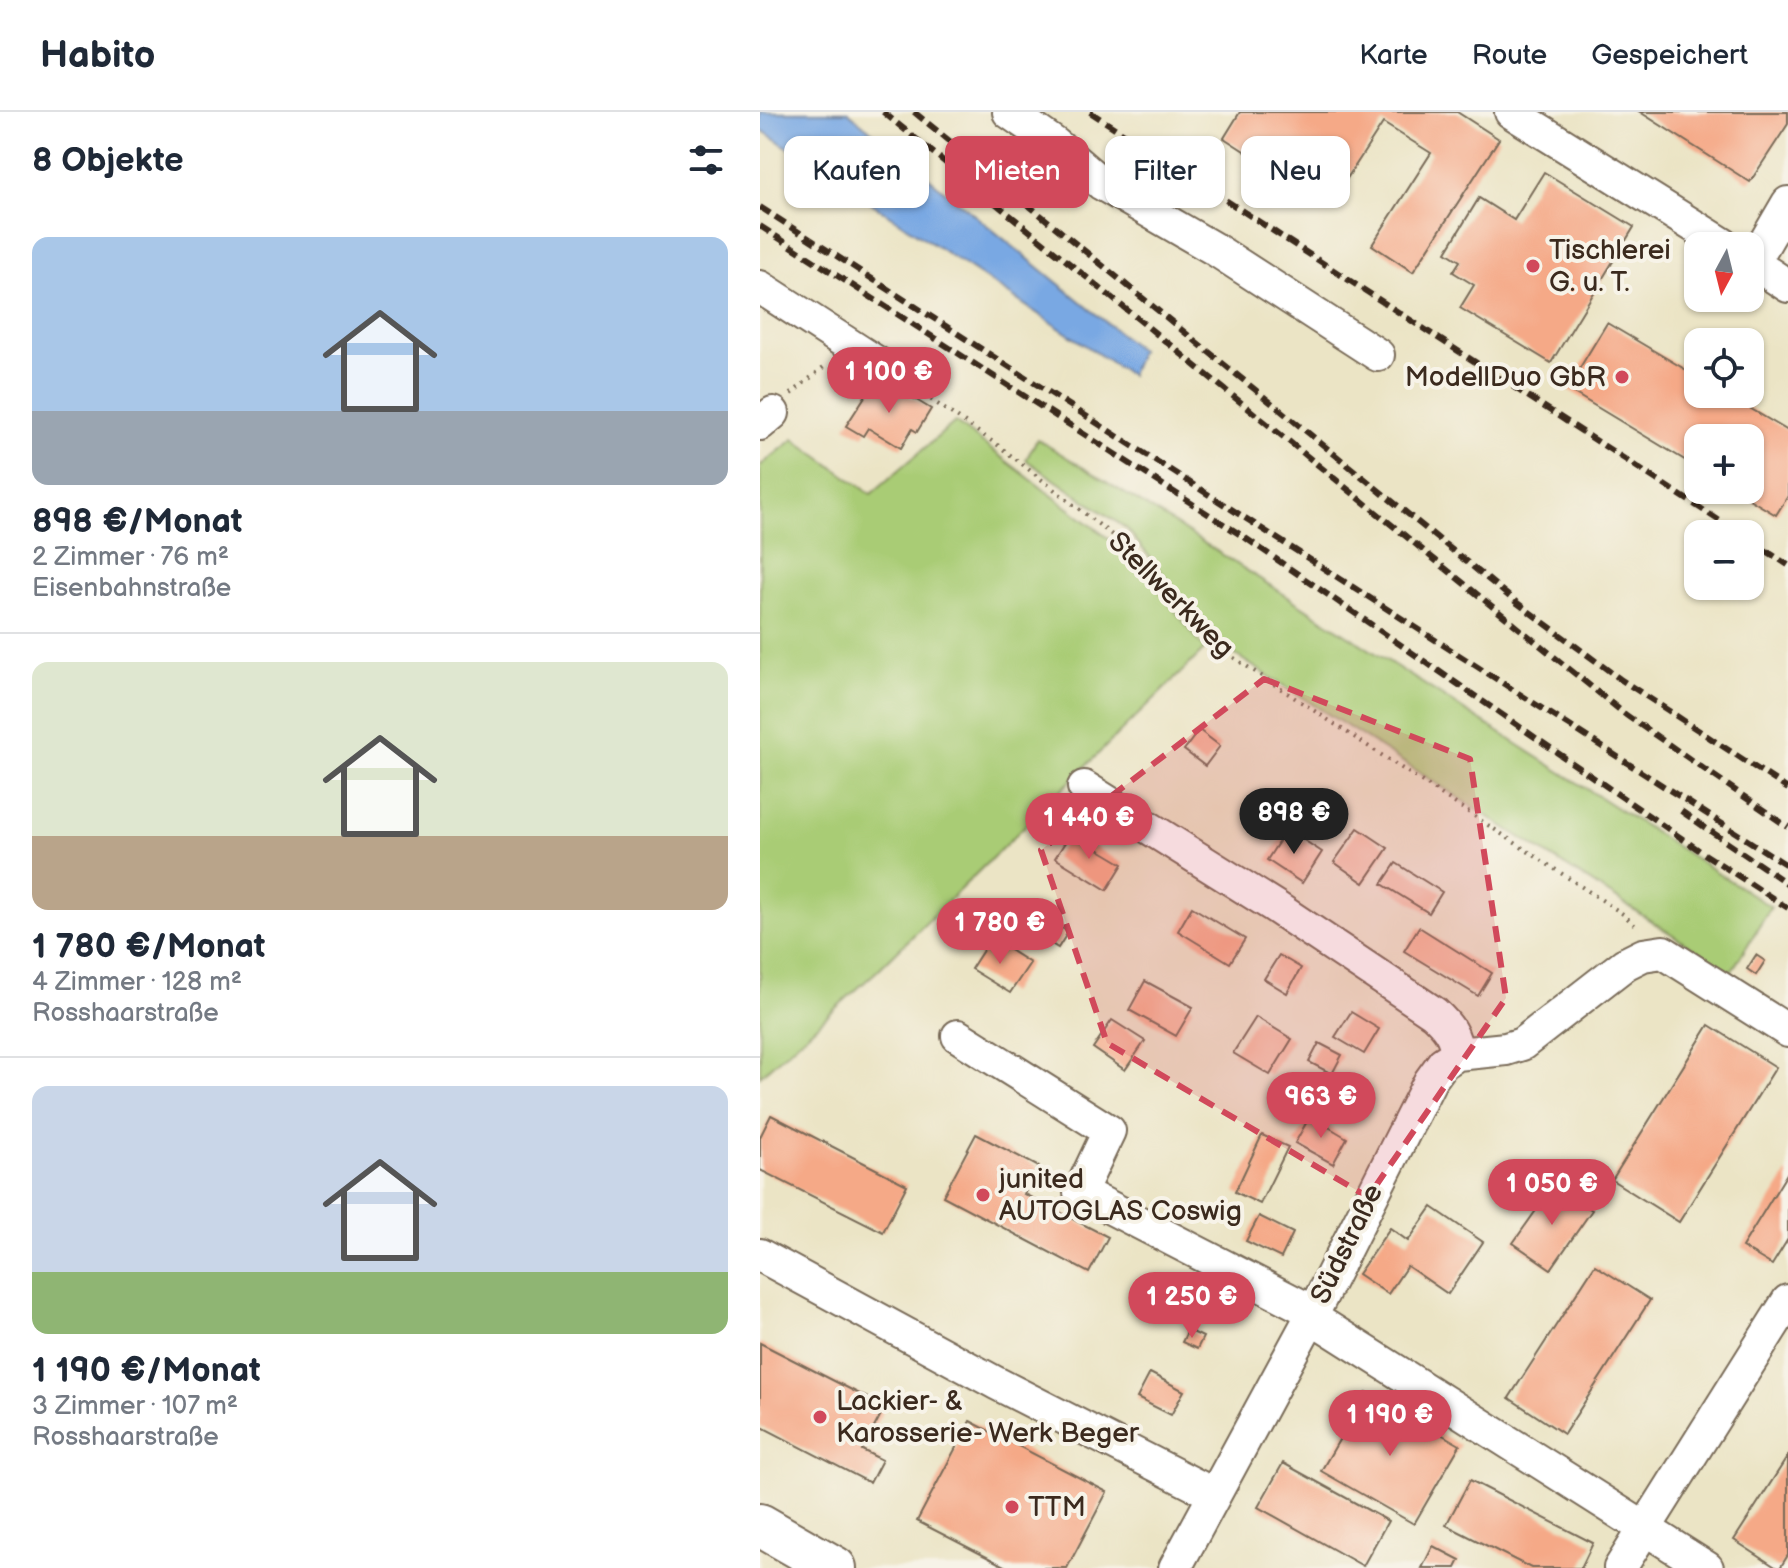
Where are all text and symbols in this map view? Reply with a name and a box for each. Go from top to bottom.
text: Habito [40,33,155,78]
text: Karte [1359,39,1428,72]
text: Route [1472,39,1547,72]
text: Gespeichert [1591,39,1748,72]
chip: Kaufen [784,136,929,208]
chip: Mieten [945,136,1089,208]
chip: Filter [1105,136,1225,208]
chip: Neu [1241,136,1350,208]
icon: filters [684,138,728,182]
text: 8 Objekte [32,140,184,181]
north arrow [1684,232,1764,312]
map controls [1684,232,1764,600]
place label: Tischlerei G. u. T. [1549,234,1671,299]
marker: Tischlerei G. u. T. [1524,257,1542,275]
icon: home [308,289,452,433]
button: locate [1684,328,1764,408]
pin: 1 100 € [815,347,963,415]
text: 1 100 € [845,357,933,388]
place label: ModellDuo GbR [1405,361,1606,394]
marker: ModellDuo GbR [1613,368,1631,386]
button: + [1684,424,1764,504]
text: 898 €/Monat [32,501,242,542]
button: − [1684,520,1764,600]
street label: Stellwerkweg [1101,525,1241,665]
text: 2 Zimmer · 76 m² [32,542,229,573]
text: Eisenbahnstraße [32,573,231,604]
icon: home [308,714,452,858]
pin: 898 € [1238,788,1350,856]
pin: 1 440 € [1015,793,1163,861]
text: 898 € [1257,798,1331,829]
text: 1 440 € [1043,803,1135,834]
pin: 1 780 € [926,898,1074,966]
text: 1 780 € [955,908,1045,939]
text: 1 780 €/Monat [32,926,265,967]
text: 4 Zimmer · 128 m² [32,967,242,998]
text: Rosshaarstraße [32,998,219,1029]
pin: 963 € [1265,1072,1377,1140]
text: 963 € [1285,1082,1357,1113]
icon: home [308,1138,452,1282]
pin: 1 050 € [1478,1159,1626,1227]
place label: junited AUTOGLAS Coswig [998,1163,1242,1228]
text: 1 050 € [1506,1169,1598,1200]
street label: Südstraße [1304,1179,1390,1309]
marker: junited AUTOGLAS Coswig [974,1186,992,1204]
pin: 1 250 € [1118,1272,1266,1340]
text: 1 250 € [1146,1282,1238,1313]
text: 1 190 €/Monat [32,1350,261,1391]
place label: Lackier- & Karosserie- Werk Beger [836,1385,1140,1450]
pin: 1 190 € [1316,1390,1464,1458]
text: 3 Zimmer · 107 m² [32,1391,238,1422]
text: 1 190 € [1347,1400,1433,1431]
marker: Lackier- & Karosserie- Werk Beger [811,1408,829,1426]
text: Rosshaarstraße [32,1422,219,1453]
place label: TTM [1028,1491,1086,1524]
marker: TTM [1003,1498,1021,1516]

